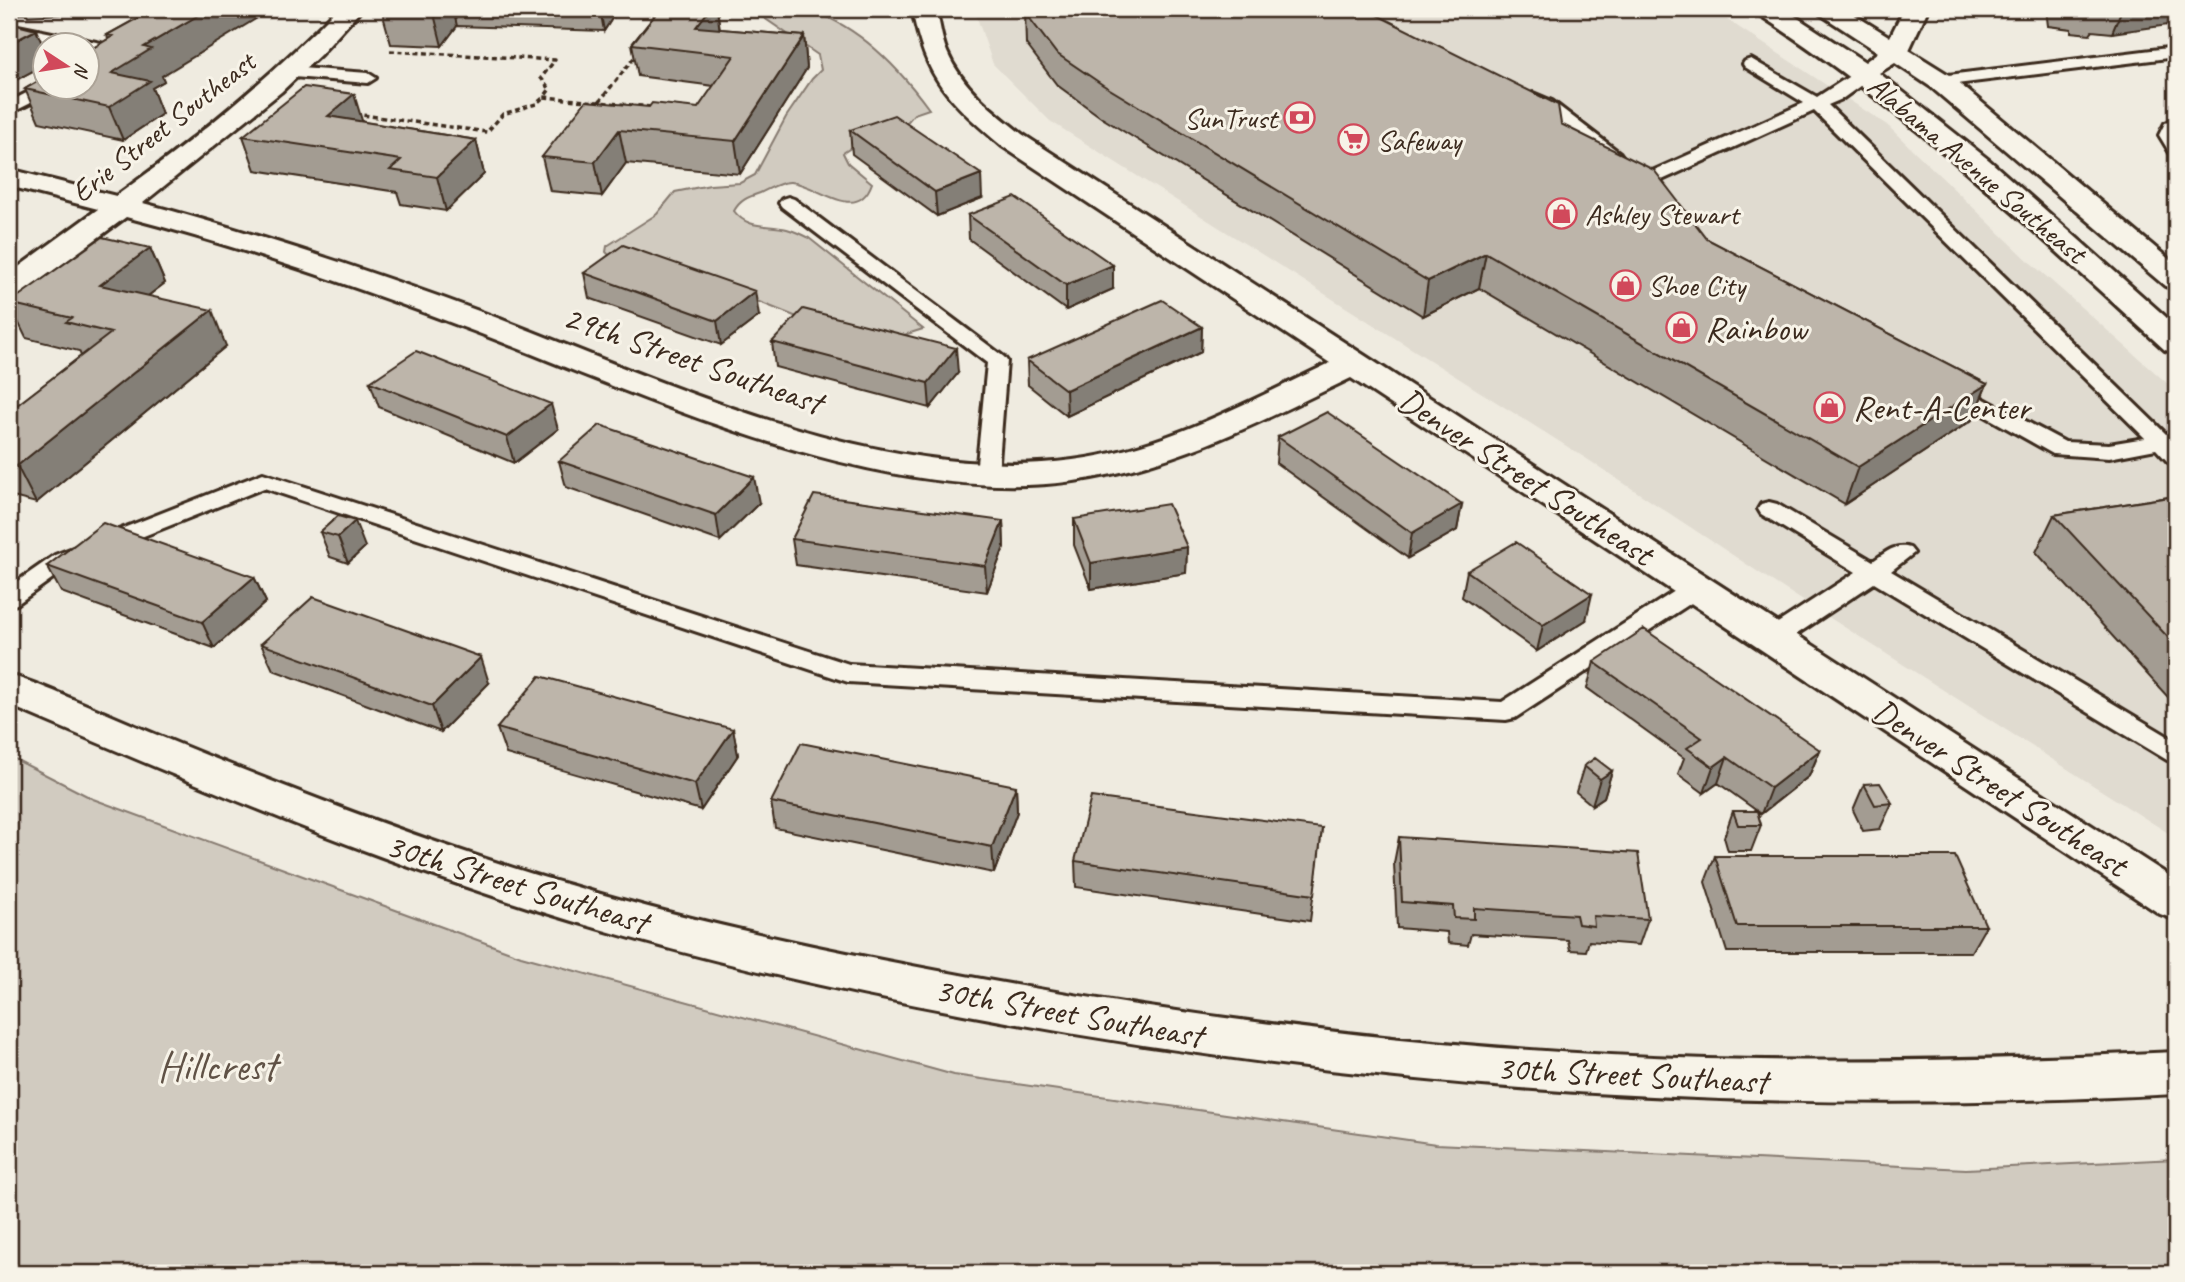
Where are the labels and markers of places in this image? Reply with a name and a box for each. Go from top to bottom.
place label: SunTrust [1184,99,1280,137]
bank icon: SunTrust [1283,101,1317,135]
place label: Safeway [1377,121,1464,159]
supermarket icon: Safeway [1337,123,1371,157]
place label: Ashley Stewart [1585,195,1742,233]
shop icon: Ashley Stewart [1545,197,1579,231]
place label: Shoe City [1648,266,1748,304]
shop icon: Shoe City [1608,268,1642,302]
place label: Rainbow [1705,306,1810,351]
shop icon: Rainbow [1665,311,1699,345]
place label: Rent-A-Center [1853,385,2032,430]
shop icon: Rent-A-Center [1813,390,1847,424]

